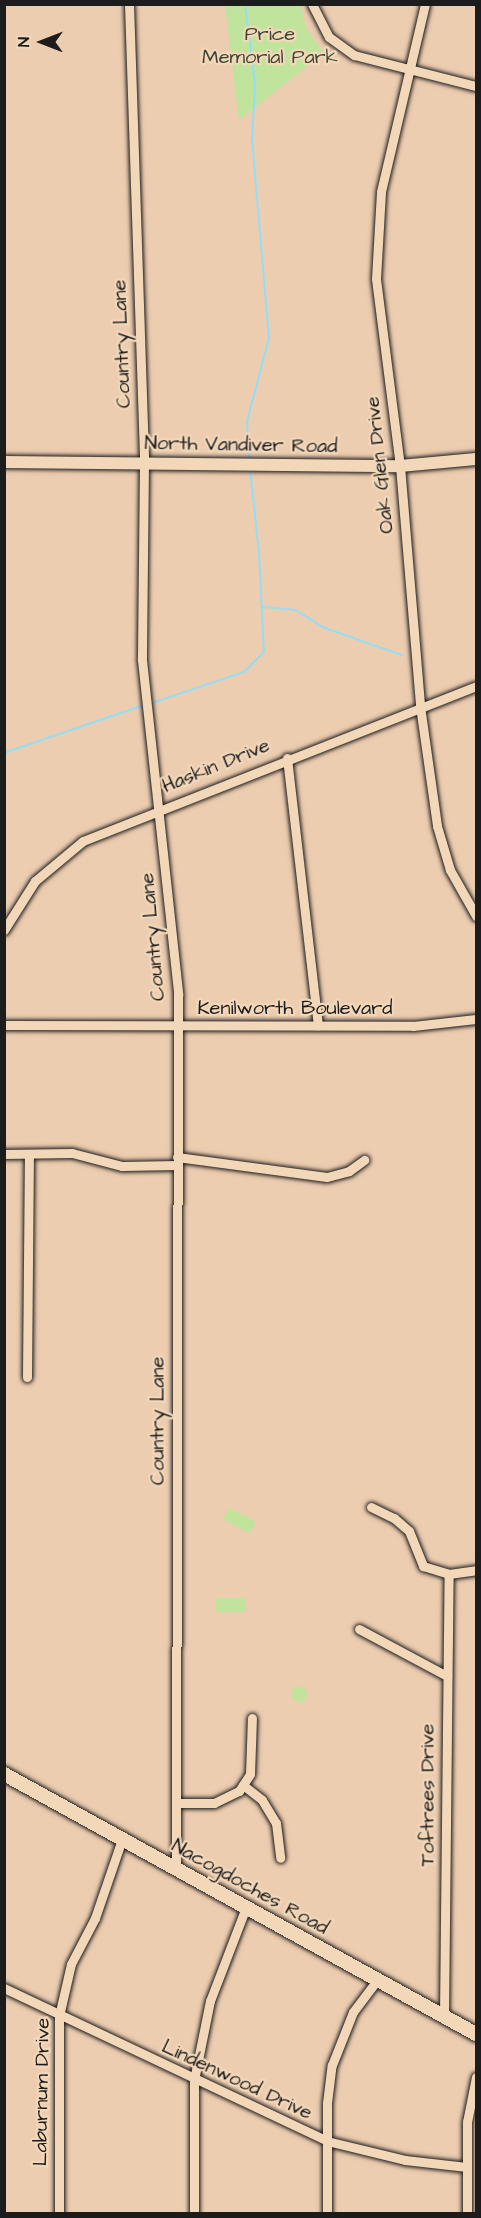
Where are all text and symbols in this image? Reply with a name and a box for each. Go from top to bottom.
north arrow [12,12,72,72]
park label: Price Memorial Park [202,22,338,69]
text: N [13,37,35,47]
street label: Country Lane [108,279,136,409]
street label: Oak Glen Drive [361,395,399,535]
street label: North Vandiver Road [144,431,338,459]
street label: Haskin Drive [159,734,273,798]
street label: Country Lane [135,872,171,1002]
street label: Kenilworth Boulevard [198,996,392,1020]
street label: Country Lane [146,1357,170,1485]
street label: Toftrees Drive [416,1724,440,1866]
street label: Nacogdoches Road [167,1834,333,1940]
street label: Laburnum Drive [29,2018,55,2166]
street label: Lindenwood Drive [158,2035,316,2125]

